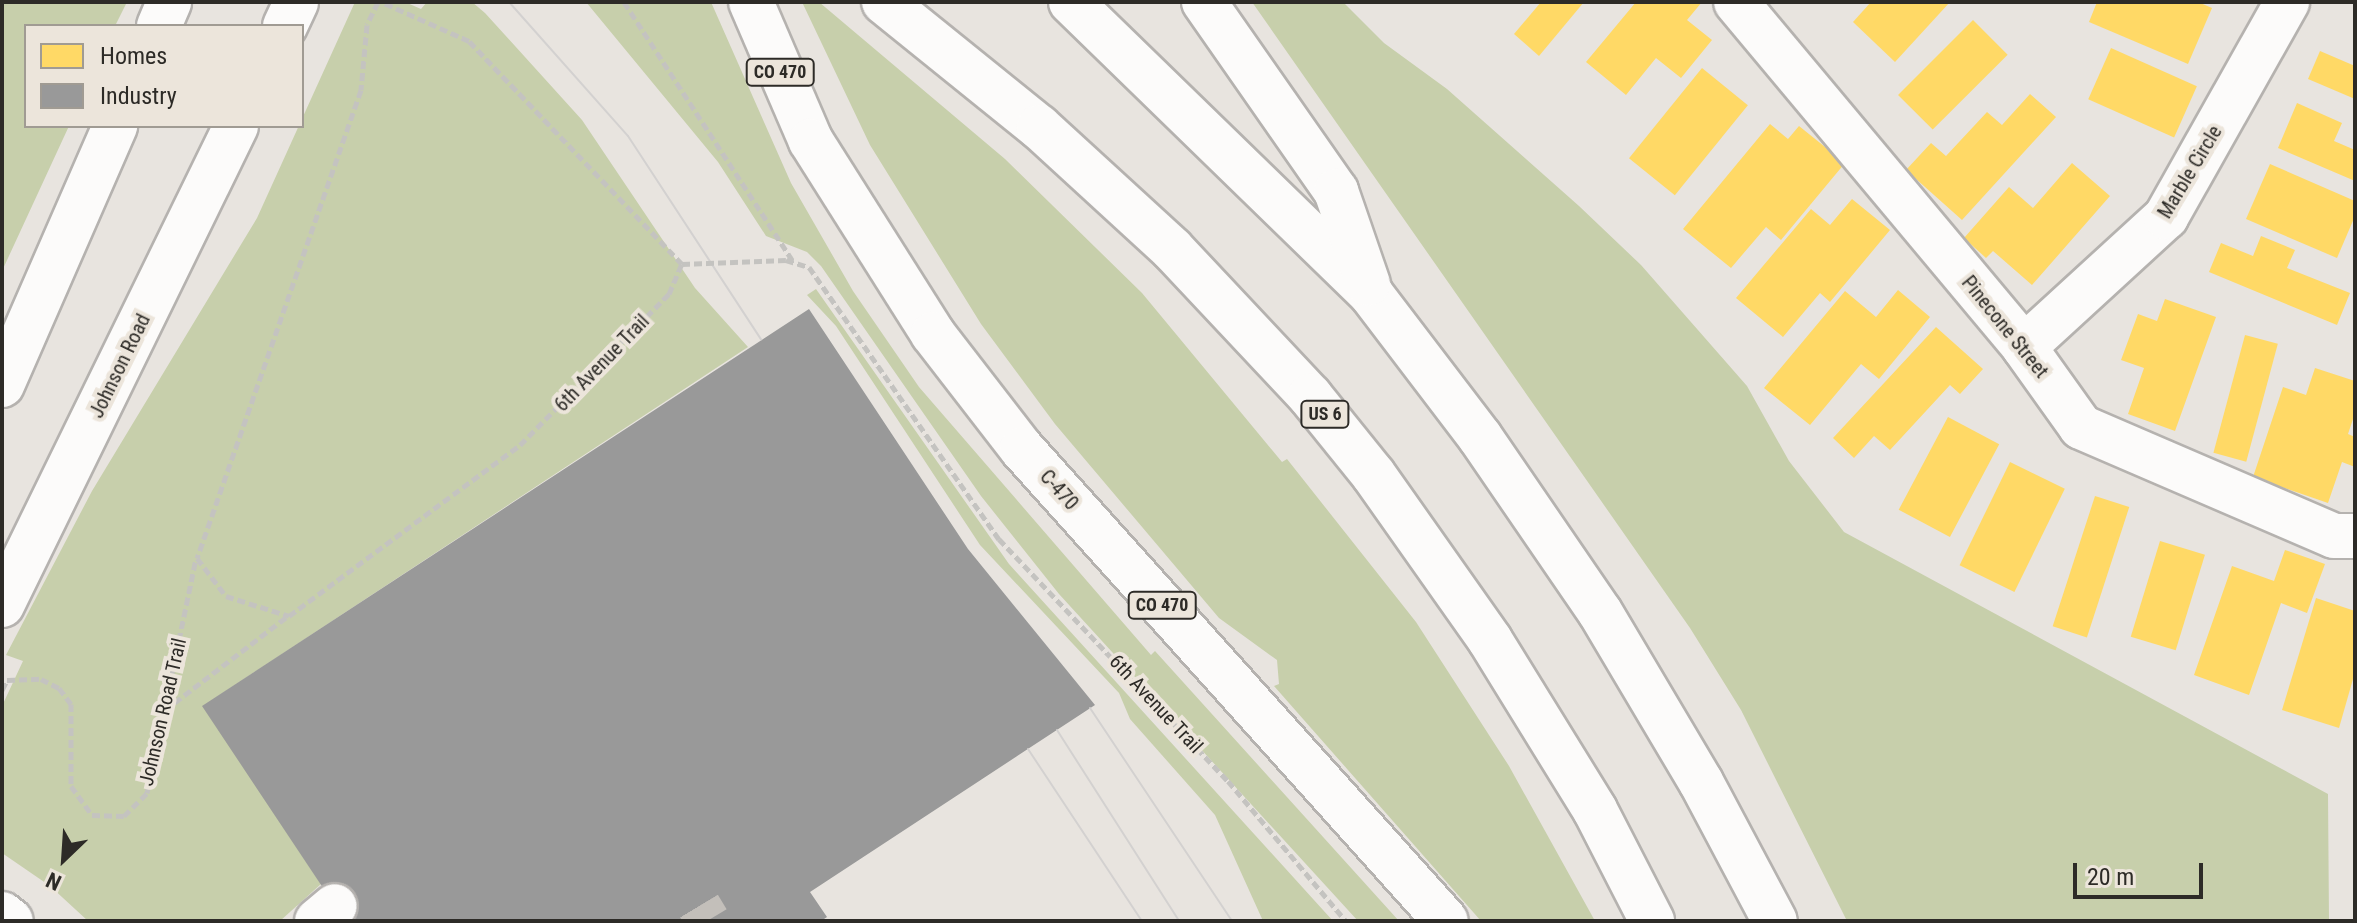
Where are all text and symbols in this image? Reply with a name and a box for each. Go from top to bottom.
legend [24,24,304,128]
text: Homes [100,42,167,70]
road number: CO 470 [744,58,816,86]
text: Industry [100,82,177,110]
street label: Marble Circle [2153,121,2227,223]
street label: Pinecone Street [1956,271,2054,383]
street label: 6th Avenue Trail [549,309,655,417]
street label: Johnson Road [85,310,155,422]
road number: US 6 [1299,400,1351,428]
street label: C-470 [1035,465,1083,515]
road number: CO 470 [1126,591,1198,619]
street label: Johnson Road Trail [134,636,192,788]
street label: 6th Avenue Trail [1104,650,1208,758]
north arrow [24,819,104,899]
scale bar [2077,847,2207,897]
text: 20 m [2087,863,2134,891]
text: N [42,867,65,895]

